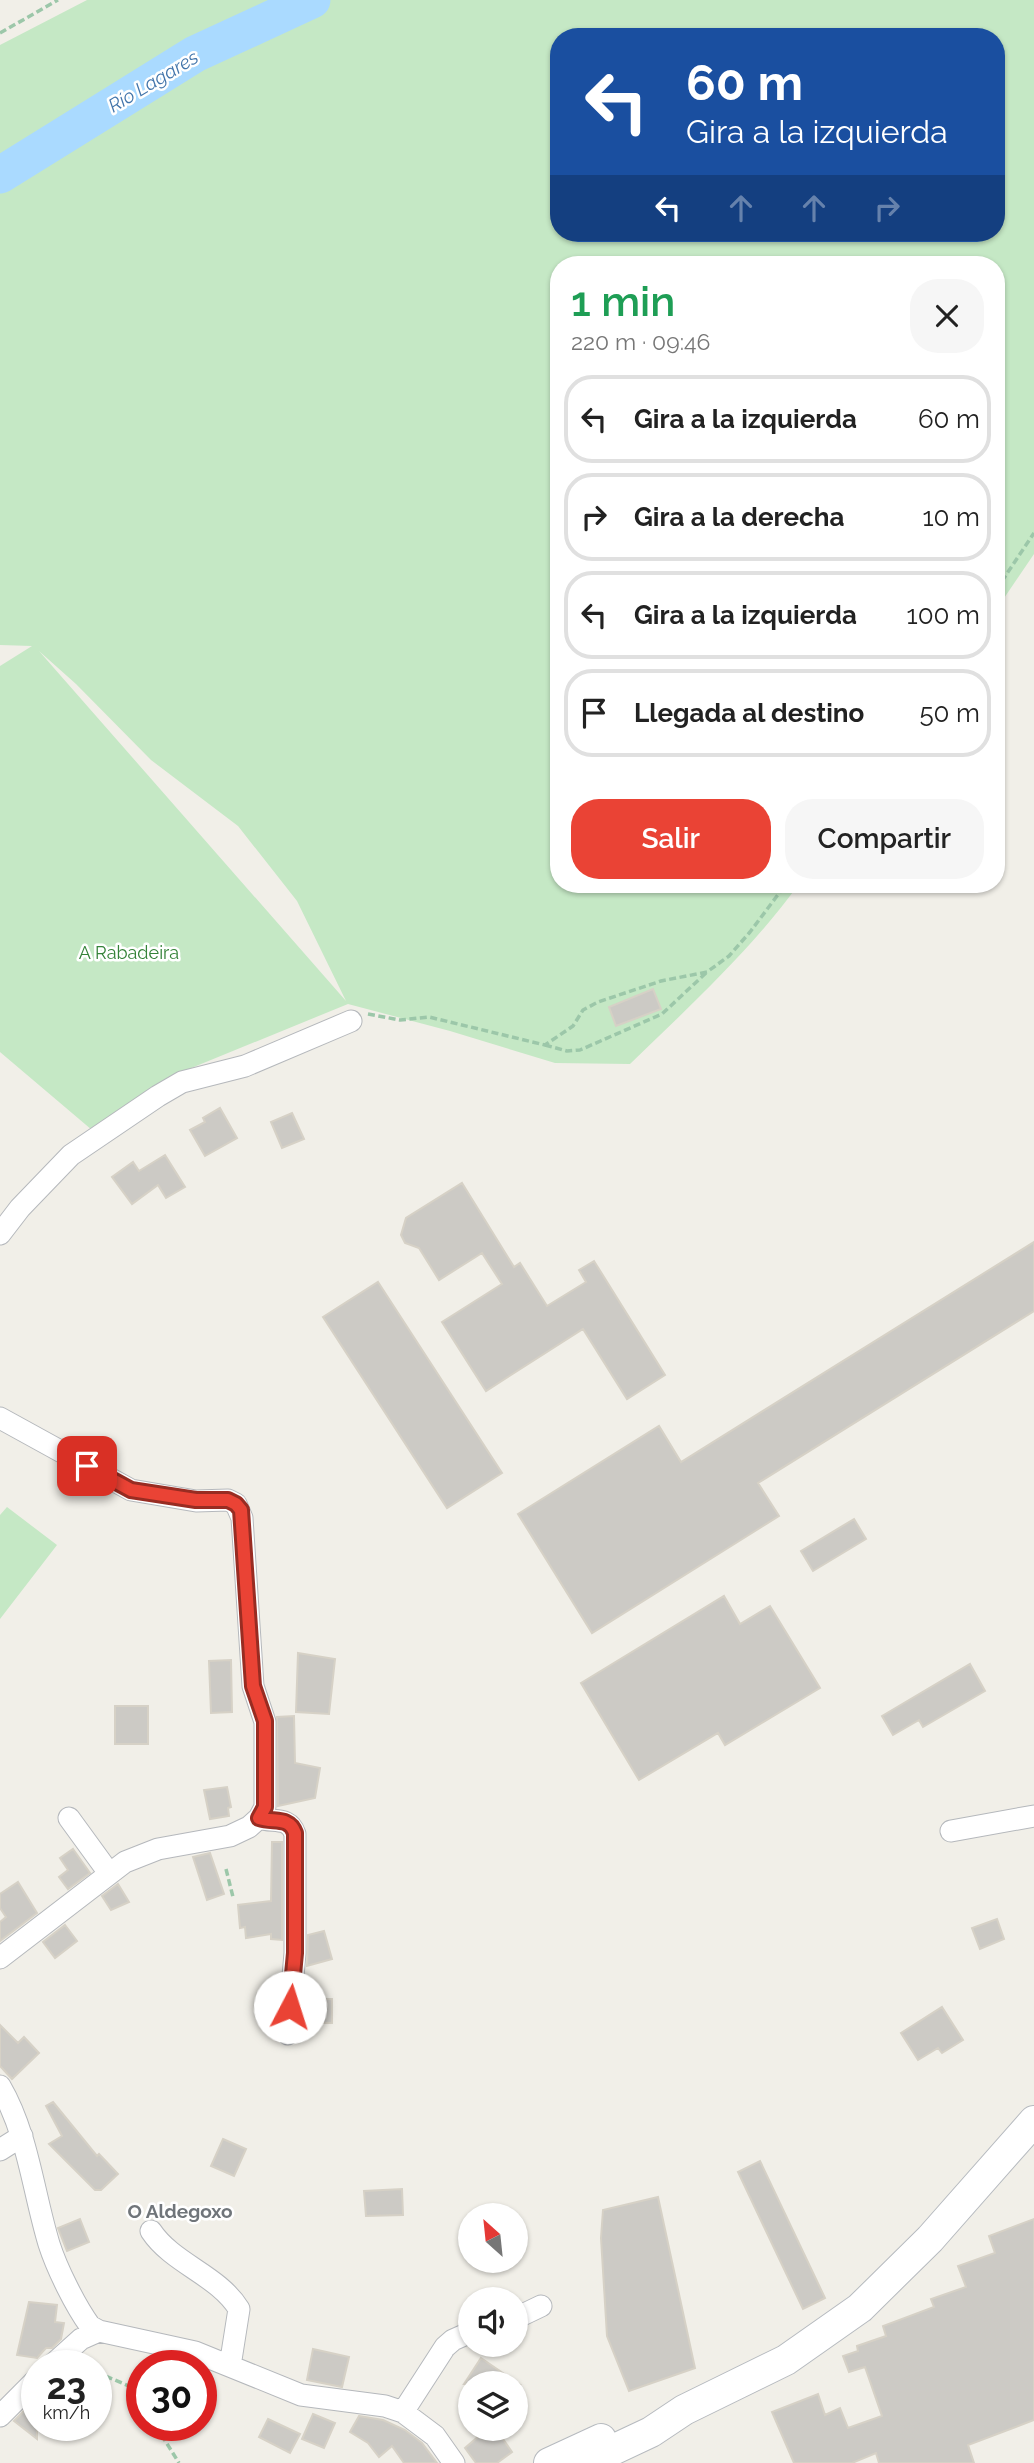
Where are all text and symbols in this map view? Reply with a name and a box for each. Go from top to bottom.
water label: Río Lagares [104,46,202,116]
text: 60 m [686,54,803,111]
icon: left [571,56,662,147]
text: Gira a la izquierda [686,113,948,150]
icon: left [649,189,687,227]
icon: ahead [722,189,760,227]
icon: ahead [795,189,833,227]
icon: right [868,189,906,227]
text: 1 min [571,277,675,326]
button: close [910,279,984,353]
text: 220 m · 09:46 [571,328,710,355]
icon: left [575,400,613,438]
text: Gira a la izquierda [634,404,857,434]
text: 60 m [918,404,980,434]
icon: right [575,498,613,536]
text: Gira a la derecha [634,502,844,532]
text: 10 m [922,502,980,532]
icon: left [575,596,613,634]
text: Gira a la izquierda [634,600,857,630]
text: 100 m [907,600,980,630]
icon: arrive [575,694,613,732]
text: Llegada al destino [634,698,864,728]
text: 50 m [919,698,980,728]
button: Salir [571,799,771,879]
button: Compartir [785,799,984,879]
park label: A Rabadeira [79,942,179,963]
pin [57,1436,117,1496]
icon: arrive [68,1447,106,1485]
position arrow [253,1970,327,2044]
district label: O Aldegoxo [128,2200,233,2222]
north arrow [458,2203,528,2273]
map controls [458,2203,528,2441]
button: sound [458,2287,528,2357]
speed limit sign: 30 [126,2350,217,2441]
text: 23 [47,2366,86,2407]
button: layers [458,2371,528,2441]
text: km/h [43,2402,90,2423]

